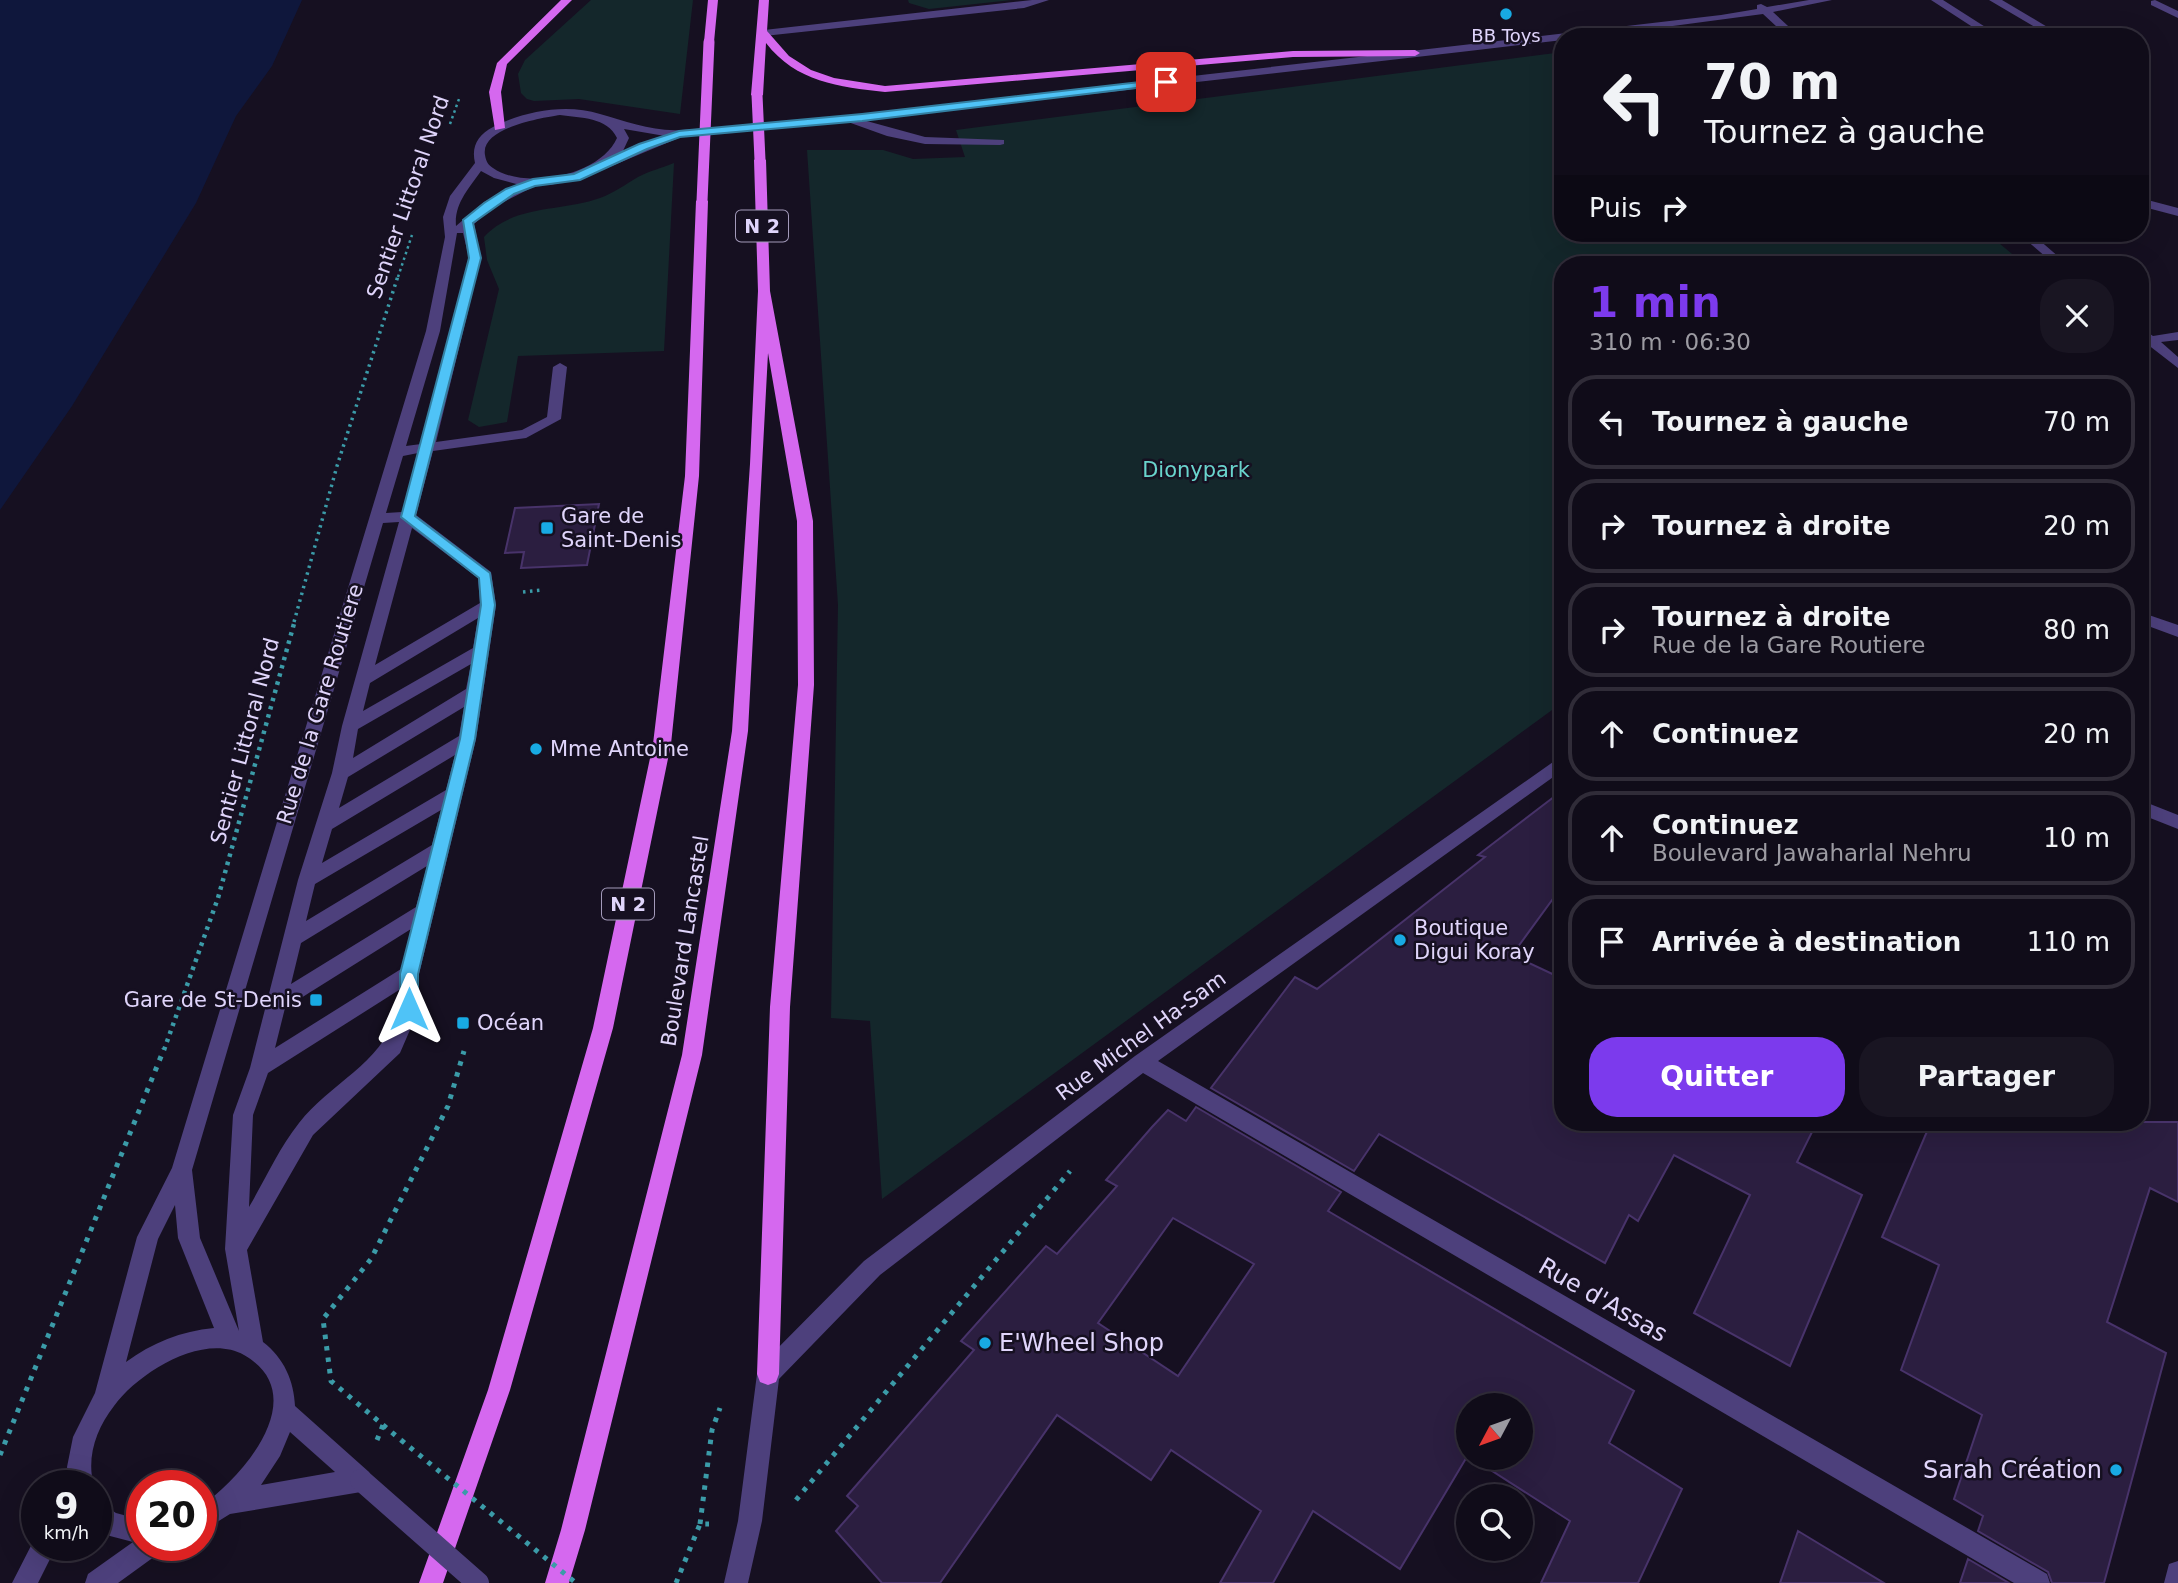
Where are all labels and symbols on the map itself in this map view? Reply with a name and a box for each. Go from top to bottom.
marker: BB Toys [1498,6,1514,22]
place label: BB Toys [1471,25,1541,46]
pin [1136,52,1196,112]
street label: Sentier Littoral Nord [362,92,454,302]
road number: N 2 [736,210,788,242]
park label: Dionypark [1142,458,1251,482]
place label: Gare de Saint-Denis [561,504,681,552]
marker: Gare de Saint-Denis [539,520,555,536]
street label: Rue de la Gare Routiere [272,581,368,827]
street label: Sentier Littoral Nord [206,635,284,847]
place label: Mme Antoine [550,737,689,761]
marker: Mme Antoine [528,741,544,757]
street label: Boulevard Lancastel [656,834,714,1048]
road number: N 2 [602,888,654,920]
place label: Boutique Digui Koray [1414,916,1535,964]
marker: Boutique Digui Koray [1392,932,1408,948]
street label: Rue Michel Ha-Sam [1052,966,1230,1106]
position arrow [372,972,446,1046]
place label: Gare de St-Denis [124,988,302,1012]
marker: Gare de St-Denis [308,992,324,1008]
place label: Océan [477,1011,544,1035]
marker: Océan [455,1015,471,1031]
street label: Rue d'Assas [1534,1252,1672,1348]
place label: E'Wheel Shop [999,1329,1164,1357]
marker: E'Wheel Shop [977,1335,993,1351]
north arrow [1456,1393,1533,1470]
place label: Sarah Création [1923,1456,2102,1484]
marker: Sarah Création [2108,1462,2124,1478]
speed limit sign: 20 [126,1470,217,1561]

